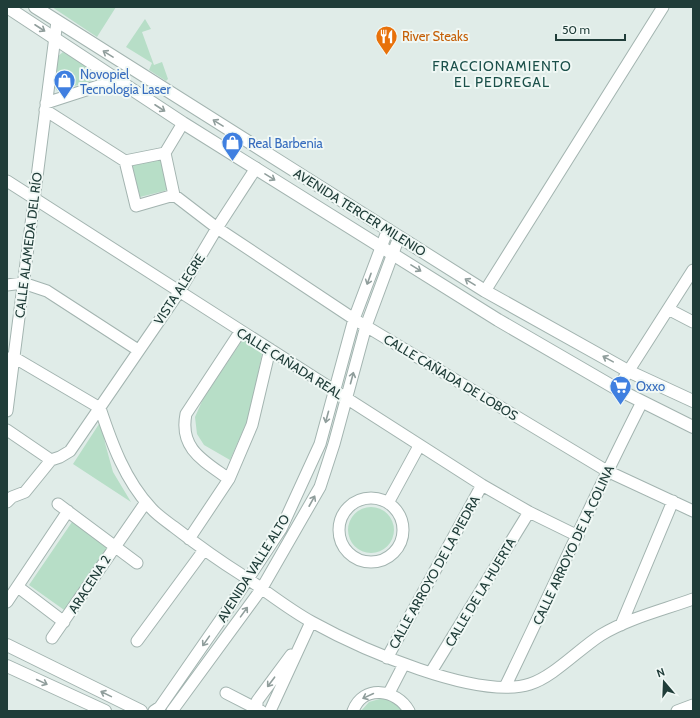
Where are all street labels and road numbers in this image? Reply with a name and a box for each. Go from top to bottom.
street label: AVENIDA TERCER MILENIO [291,165,429,259]
street label: CALLE ALAMEDA DEL RÍO [10,171,45,319]
street label: VISTA ALEGRE [150,251,208,327]
street label: CALLE CAÑADA REAL [234,324,346,402]
street label: CALLE CAÑADA DE LOBOS [381,331,521,424]
street label: CALLE ARROYO DE LA COLINA [529,463,617,627]
street label: CALLE ARROYO DE LA PIEDRA [385,493,483,651]
street label: AVENIDA VALLE ALTO [213,511,293,625]
street label: CALLE DE LA HUERTA [441,535,519,649]
street label: ARACENA 2 [64,552,114,616]

